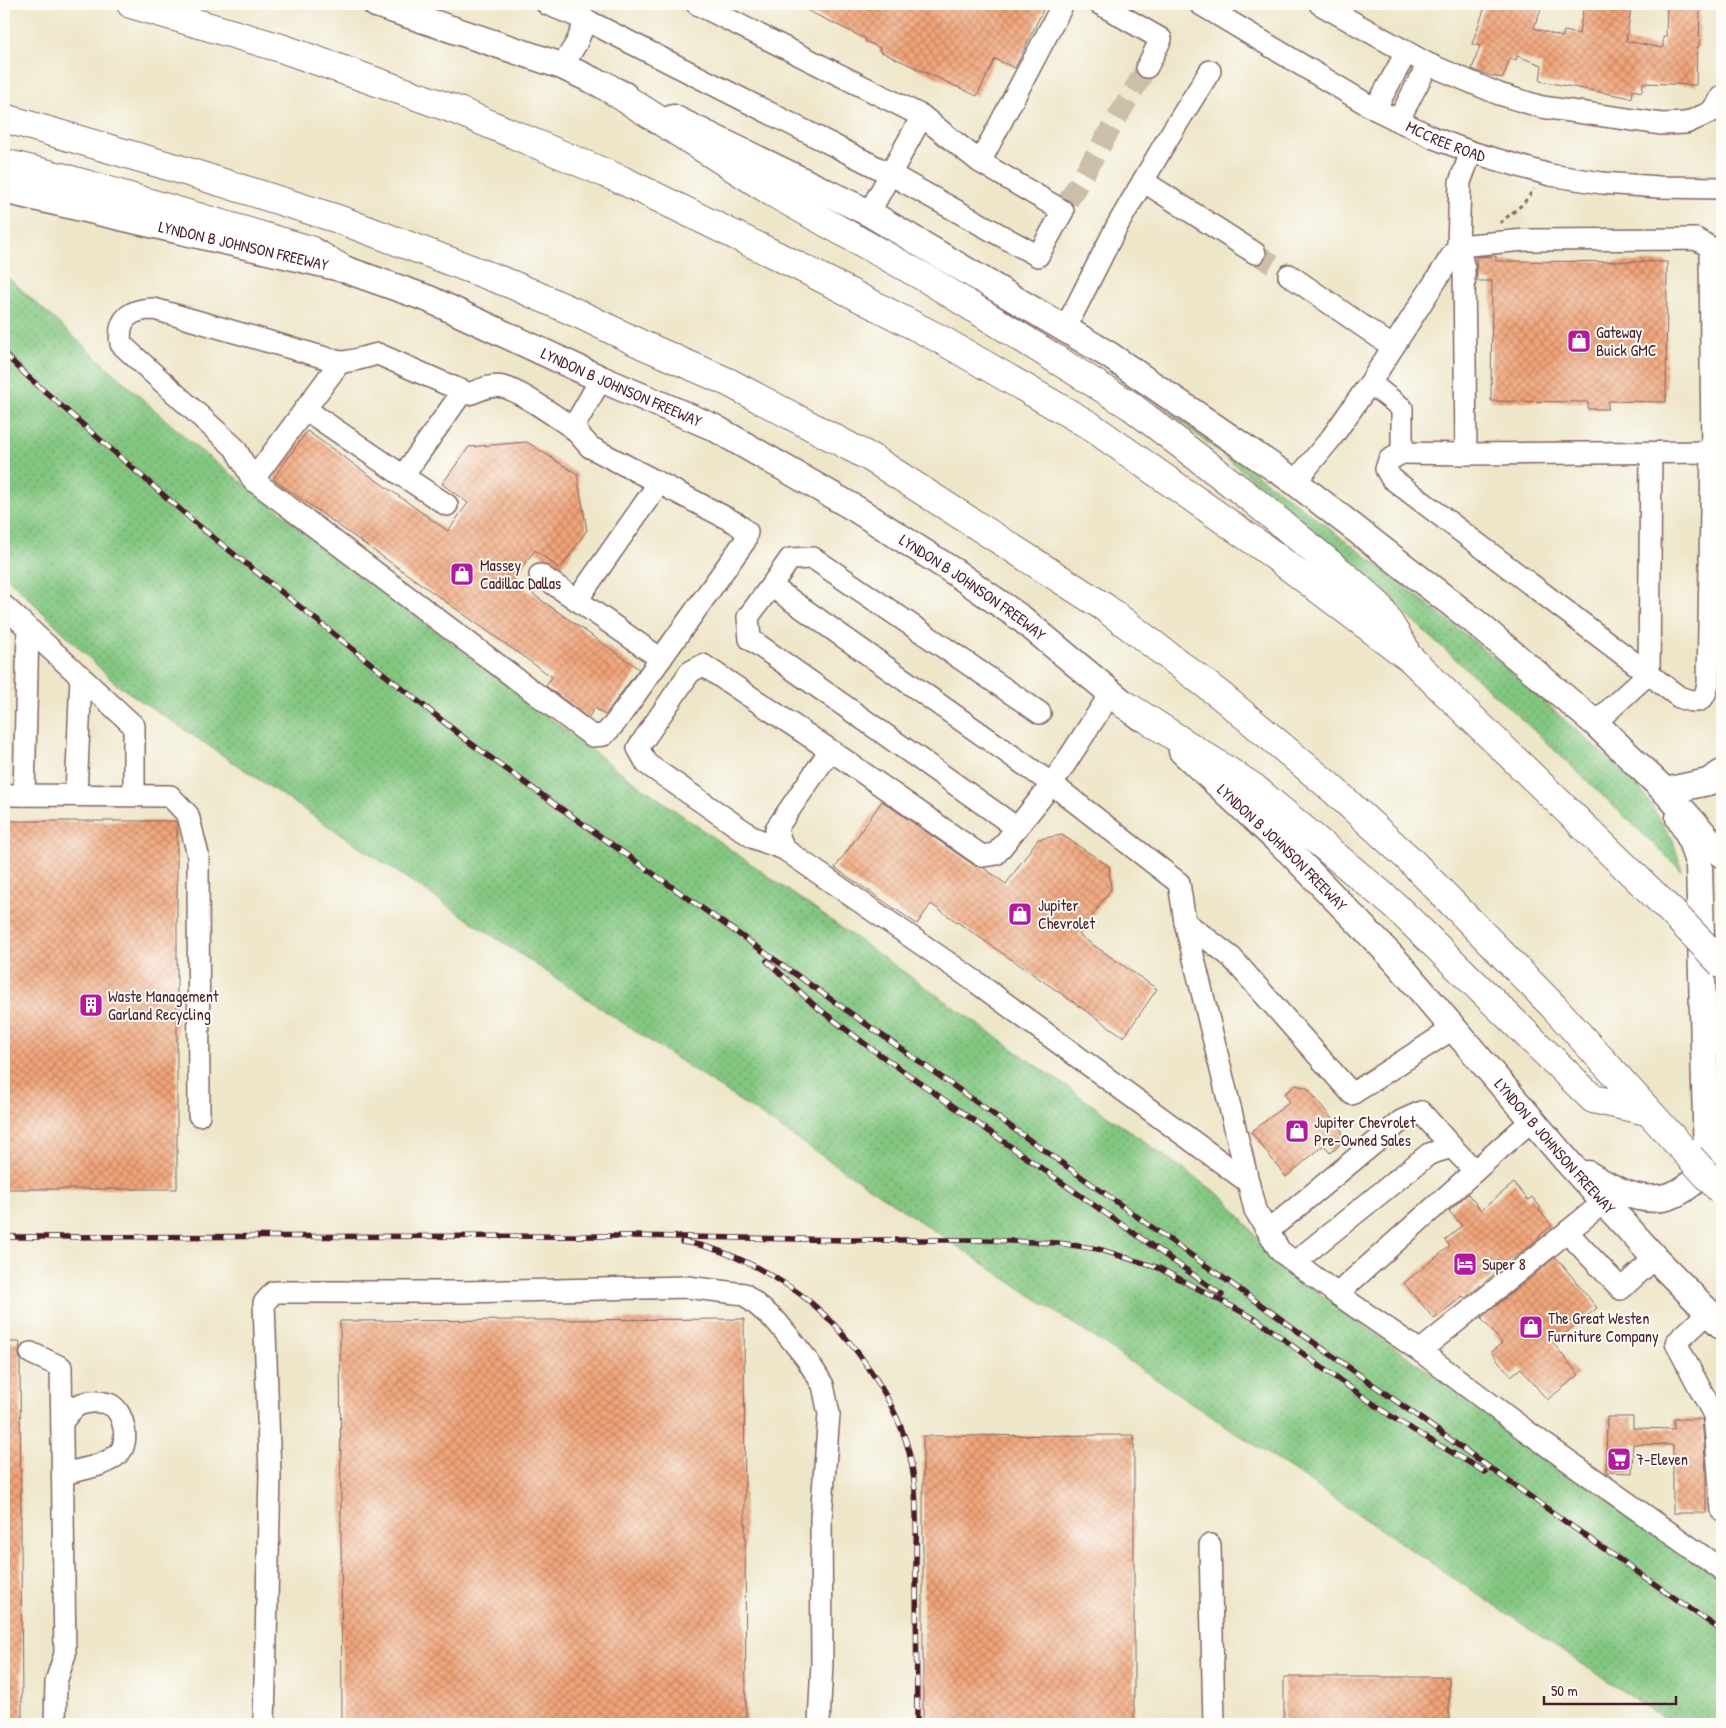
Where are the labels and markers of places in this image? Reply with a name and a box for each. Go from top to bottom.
place label: Gateway Buick GMC [1596,321,1657,361]
shop icon: Gateway Buick GMC [1566,328,1592,354]
place label: Massey Cadillac Dallas [480,554,561,594]
shop icon: Massey Cadillac Dallas [449,561,475,587]
place label: Jupiter Chevrolet [1038,894,1095,934]
shop icon: Jupiter Chevrolet [1007,901,1033,927]
place label: Waste Management Garland Recycling [108,985,219,1025]
building icon: Waste Management Garland Recycling [78,992,104,1018]
place label: Jupiter Chevrolet Pre-Owned Sales [1314,1111,1416,1151]
shop icon: Jupiter Chevrolet Pre-Owned Sales [1284,1118,1310,1144]
hotel icon: Super 8 [1452,1251,1478,1277]
place label: Super 8 [1482,1253,1526,1275]
place label: The Great Westen Furniture Company [1547,1307,1659,1347]
shop icon: The Great Westen Furniture Company [1518,1314,1544,1340]
supermarket icon: 7-Eleven [1606,1446,1632,1472]
place label: 7-Eleven [1636,1448,1688,1470]

